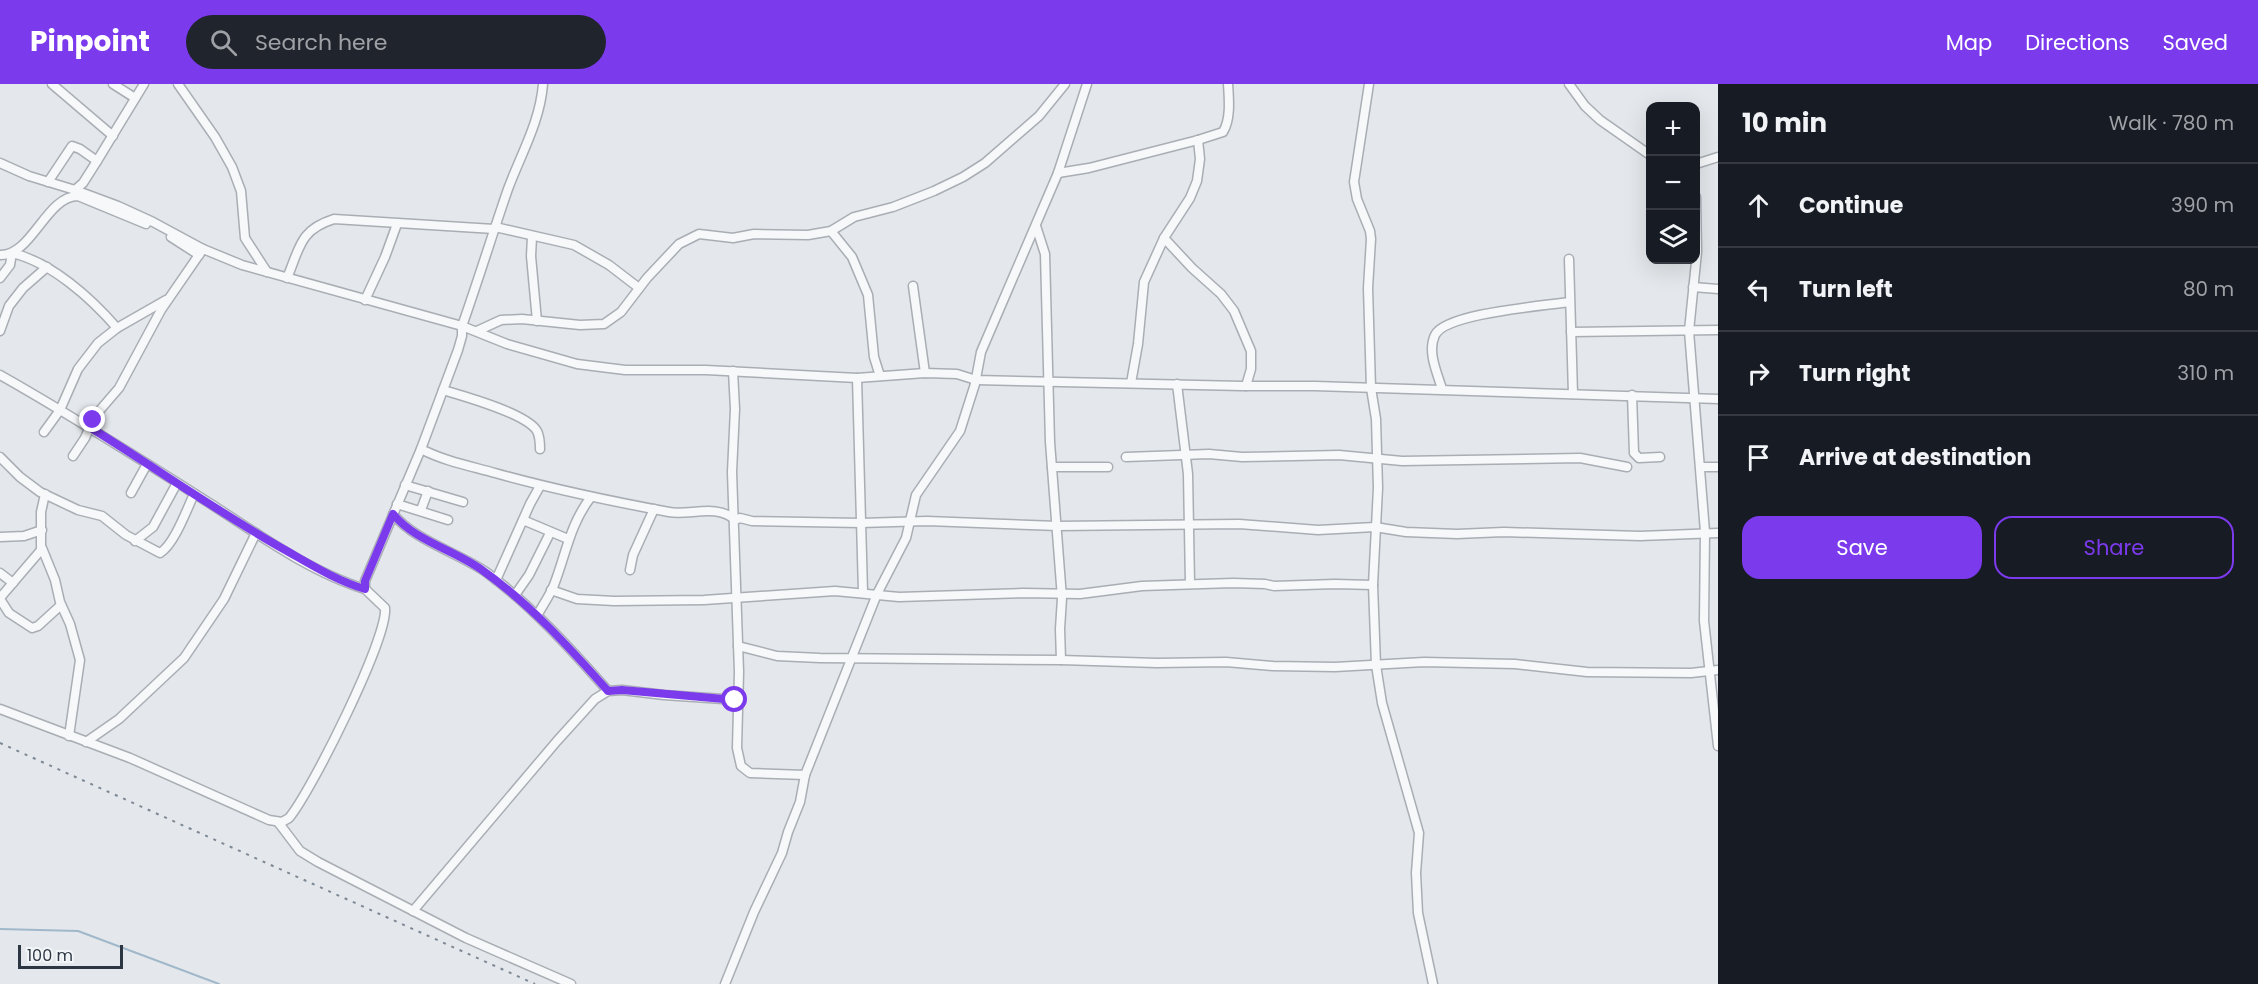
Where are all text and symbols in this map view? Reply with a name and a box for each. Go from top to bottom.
search box [186,15,606,69]
text: Pinpoint [30,22,150,61]
icon: search [207,26,240,59]
text: Search here [255,27,387,58]
text: Map [1946,28,1992,57]
text: Directions [2025,28,2129,57]
text: Saved [2162,28,2228,57]
map controls [1646,102,1700,264]
button: + [1646,102,1700,156]
text: 10 min [1742,105,1827,141]
text: Walk · 780 m [2109,109,2234,137]
button: − [1646,156,1700,210]
icon: ahead [1742,189,1775,222]
text: Continue [1799,190,1903,221]
text: 390 m [2171,191,2234,219]
button: layers [1646,210,1700,264]
icon: left [1742,273,1775,306]
text: Turn left [1799,274,1893,305]
text: 80 m [2183,275,2234,303]
icon: right [1742,357,1775,390]
text: Turn right [1799,358,1910,389]
text: 310 m [2177,359,2234,387]
route end [79,406,105,432]
icon: arrive [1742,441,1775,474]
text: Arrive at destination [1799,442,2031,473]
button: Save [1742,516,1982,579]
button: Share [1994,516,2234,579]
route start [721,686,747,712]
scale bar [18,942,123,970]
text: 100 m [27,944,73,967]

